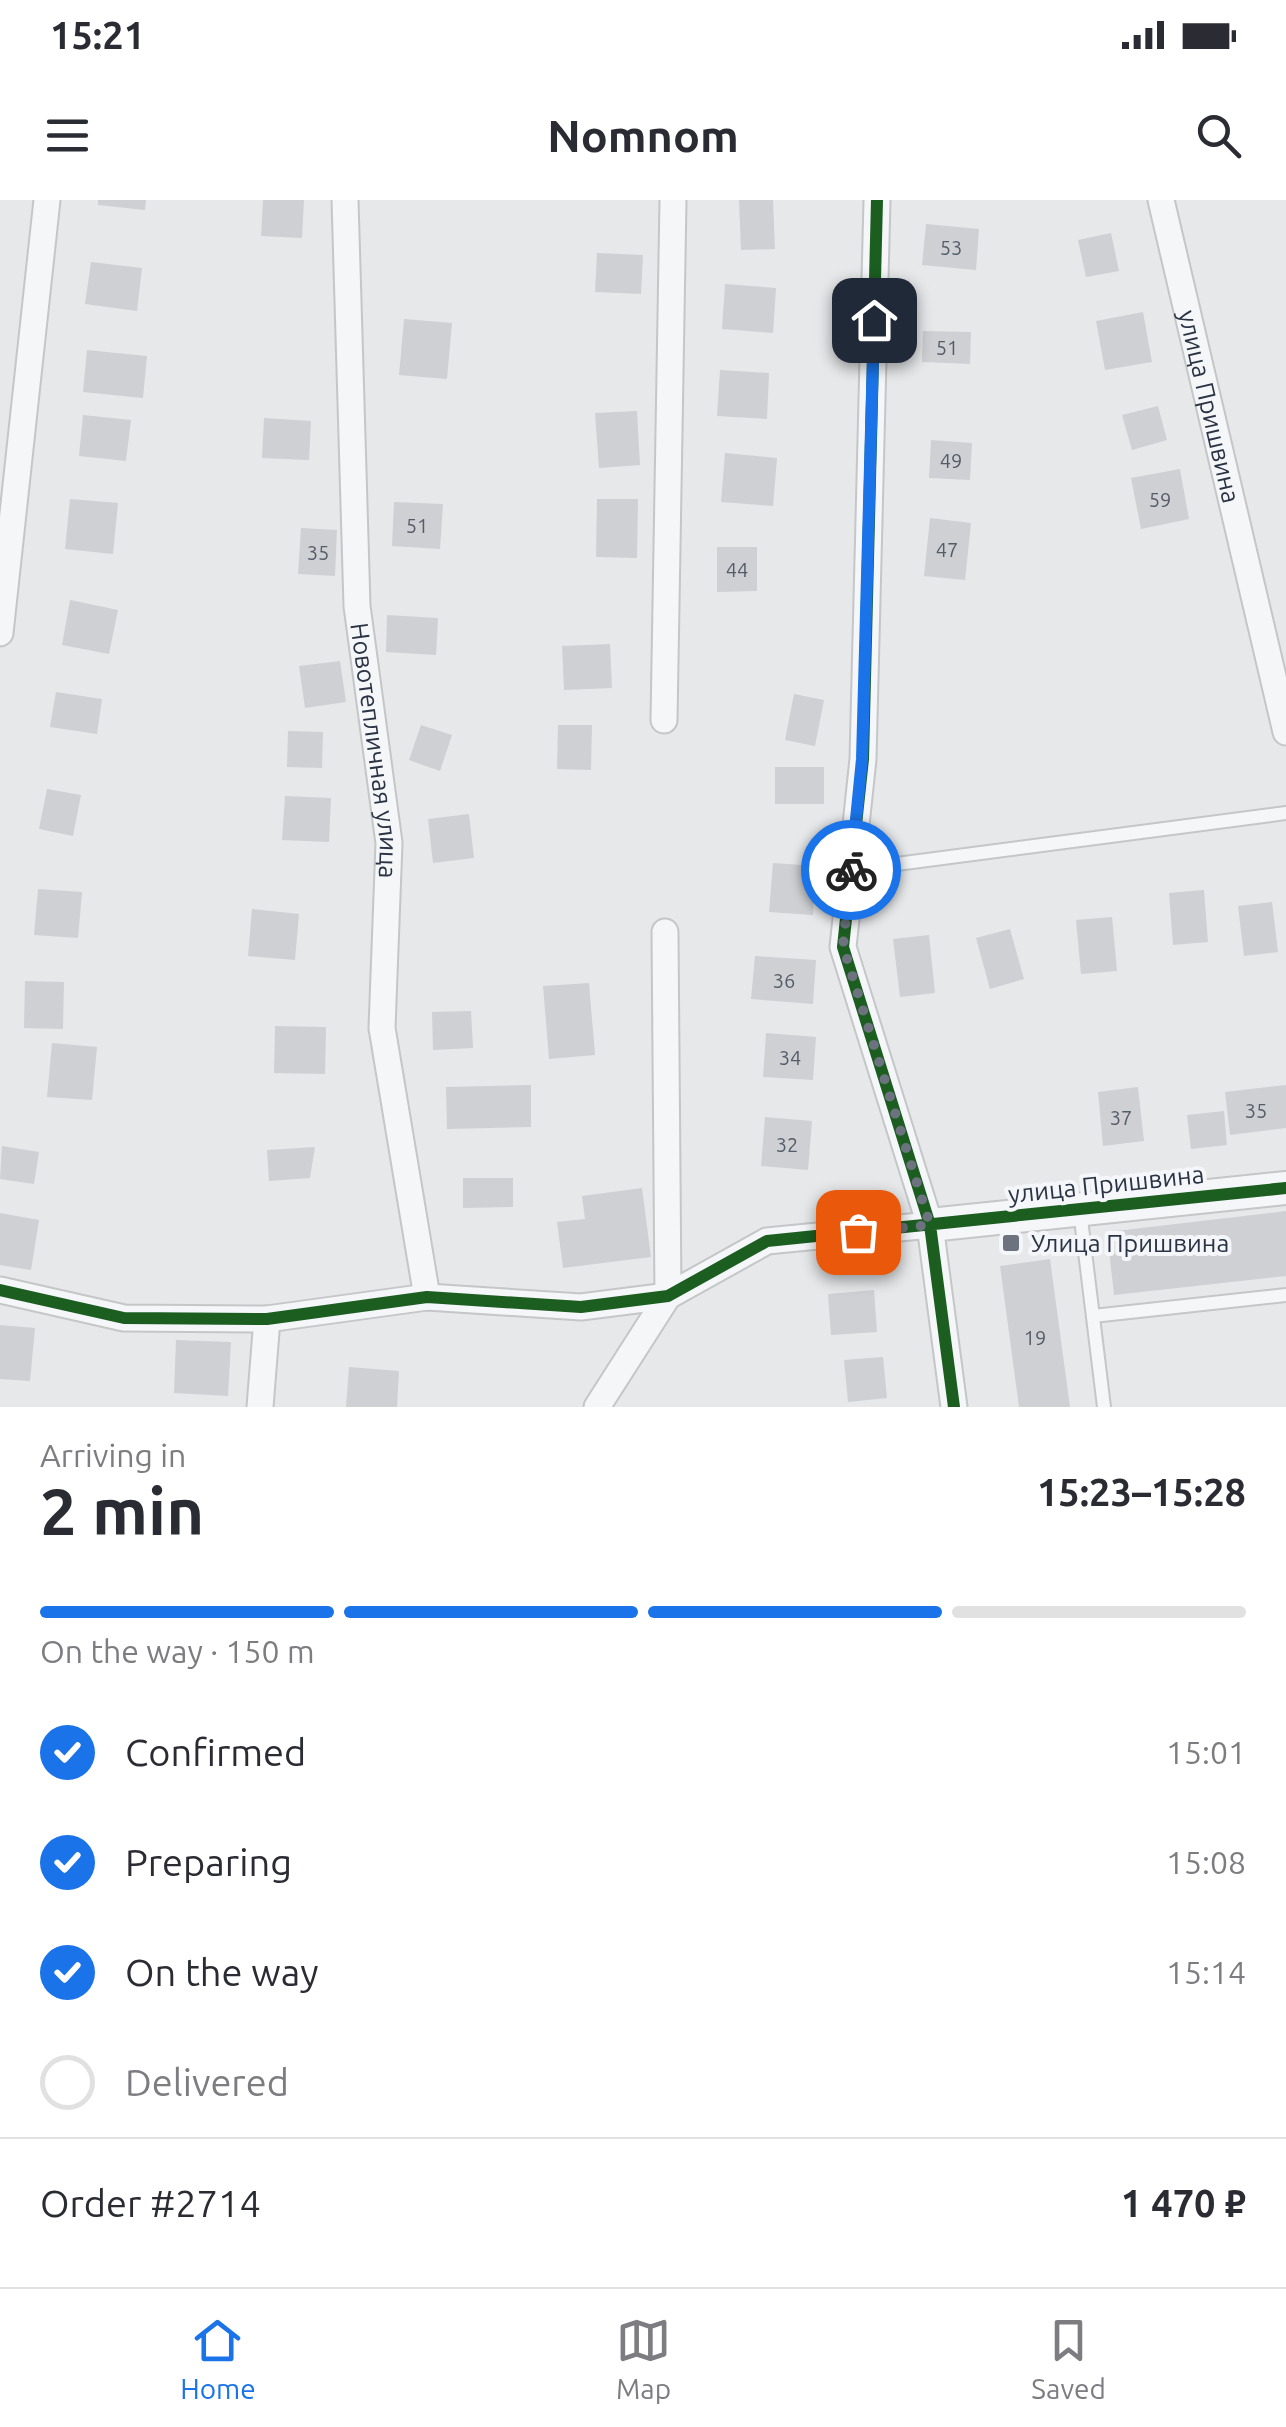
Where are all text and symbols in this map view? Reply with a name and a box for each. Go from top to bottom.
text: 15:21 [50,14,145,56]
icon: menu [40,108,95,163]
icon: search [1191,108,1246,163]
text: Nomnom [547,110,739,161]
house number: 53 [940,236,962,259]
pin [832,278,917,363]
icon: home [847,293,902,348]
street label: улица Пришвина [1173,307,1246,506]
house number: 51 [936,336,958,359]
house number: 49 [940,449,962,472]
house number: 59 [1149,488,1171,511]
house number: 51 [406,514,428,537]
house number: 47 [936,538,958,561]
house number: 35 [307,541,329,564]
house number: 44 [726,558,748,581]
street label: Новотепличная улица [345,621,403,879]
courier [801,820,901,920]
icon: bike [824,843,879,898]
house number: 36 [773,969,795,992]
house number: 34 [779,1046,801,1069]
house number: 35 [1245,1099,1267,1122]
house number: 37 [1110,1106,1132,1129]
house number: 32 [776,1133,798,1156]
street label: улица Пришвина [1006,1160,1206,1208]
pin [816,1190,901,1275]
icon: bag [831,1205,886,1260]
place label: Улица Пришвина [1031,1229,1229,1257]
marker: Улица Пришвина [1000,1232,1022,1254]
house number: 19 [1024,1326,1046,1349]
text: Arriving in [40,1437,186,1473]
text: 15:23–15:28 [1037,1471,1246,1513]
text: 2 min [40,1474,204,1547]
text: On the way · 150 m [40,1633,315,1669]
icon: check [40,1725,95,1780]
text: Confirmed [125,1731,306,1773]
text: 15:01 [1166,1734,1246,1770]
icon: check [40,1835,95,1890]
text: Preparing [125,1841,292,1883]
text: 15:08 [1166,1844,1246,1880]
icon: check [40,1945,95,2000]
text: On the way [125,1951,318,1993]
text: 15:14 [1166,1954,1246,1990]
text: Delivered [125,2061,289,2103]
text: Order #2714 [40,2182,261,2224]
text: 1 470 ₽ [1121,2182,1246,2224]
tab: Home [180,2313,256,2404]
tab: Map [616,2313,671,2404]
tab: Saved [1031,2313,1106,2404]

